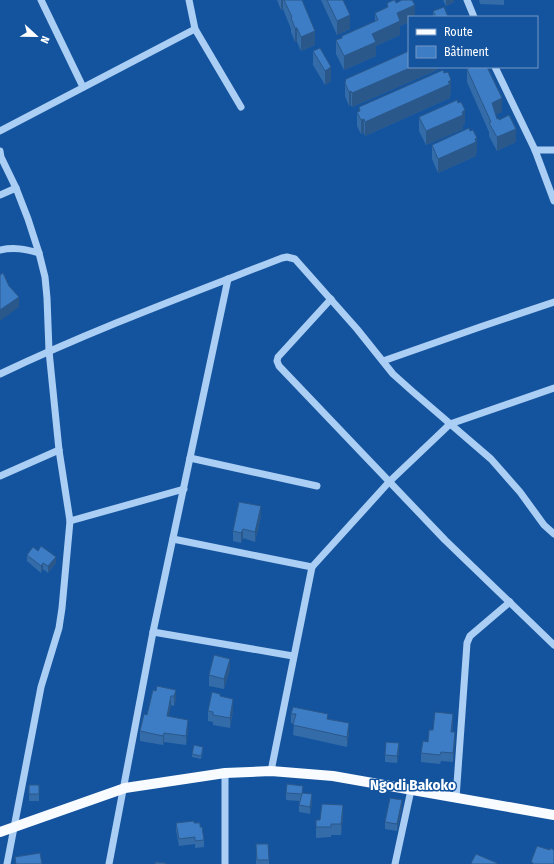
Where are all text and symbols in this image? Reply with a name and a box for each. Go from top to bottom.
north arrow [16,16,56,56]
legend [408,16,538,68]
text: Route [444,25,473,39]
text: N [38,34,52,45]
text: Bâtiment [444,45,489,59]
district label: Ngodi Bakoko [370,776,456,794]

